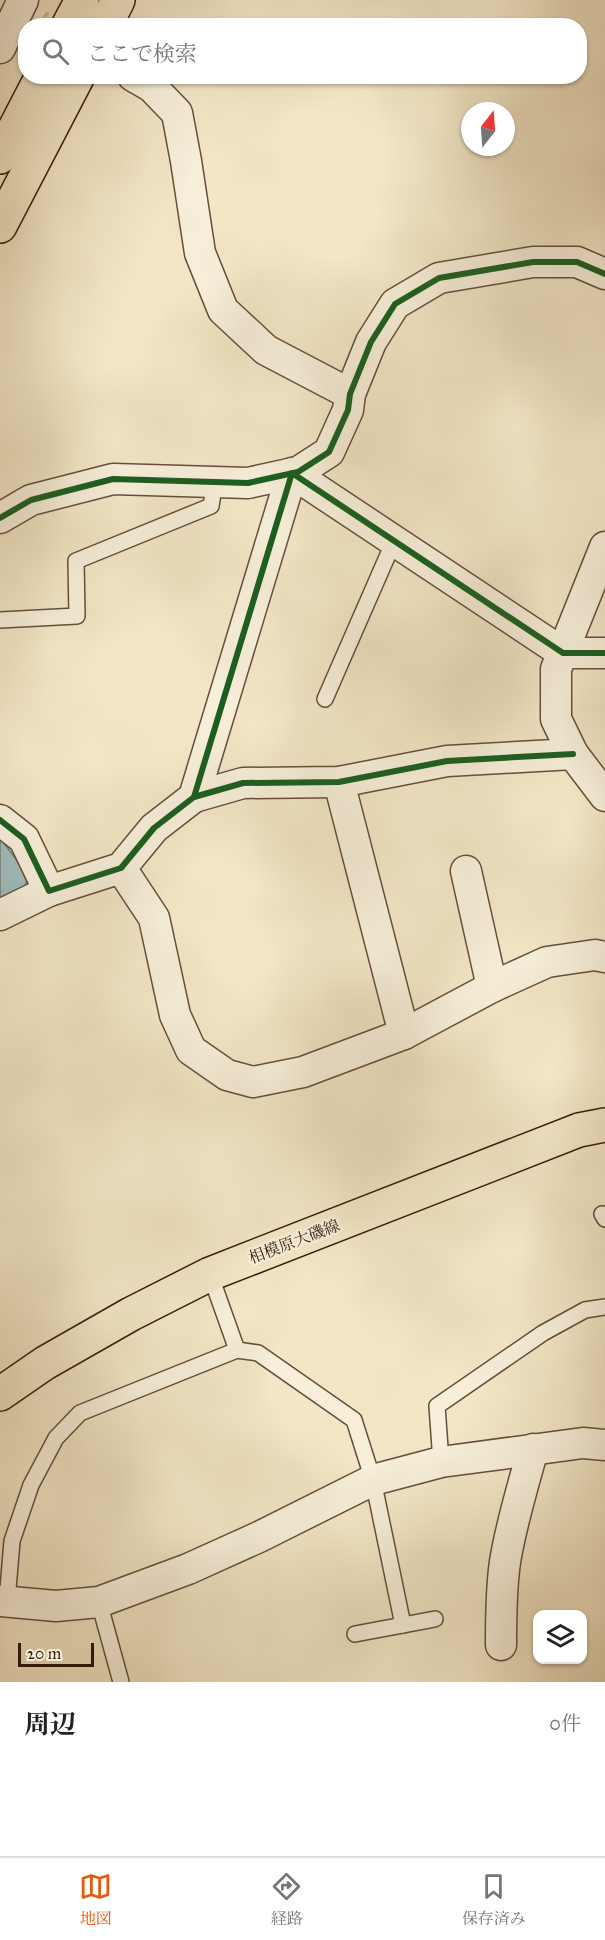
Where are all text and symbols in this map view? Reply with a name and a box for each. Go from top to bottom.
search box [18,18,587,84]
icon: search [39,35,72,68]
text: ここで検索 [87,40,197,67]
north arrow [461,102,515,156]
street label: 相模原大磯線 [246,1215,342,1268]
map controls [533,1610,587,1664]
button: layers [533,1610,587,1664]
scale bar [18,1640,94,1668]
text: 20 m [27,1644,61,1663]
text: 周辺 [24,1708,76,1740]
text: 0件 [549,1711,581,1735]
tab: 地図 [79,1870,112,1929]
tab: 経路 [270,1870,303,1929]
tab: 保存済み [462,1870,526,1929]

